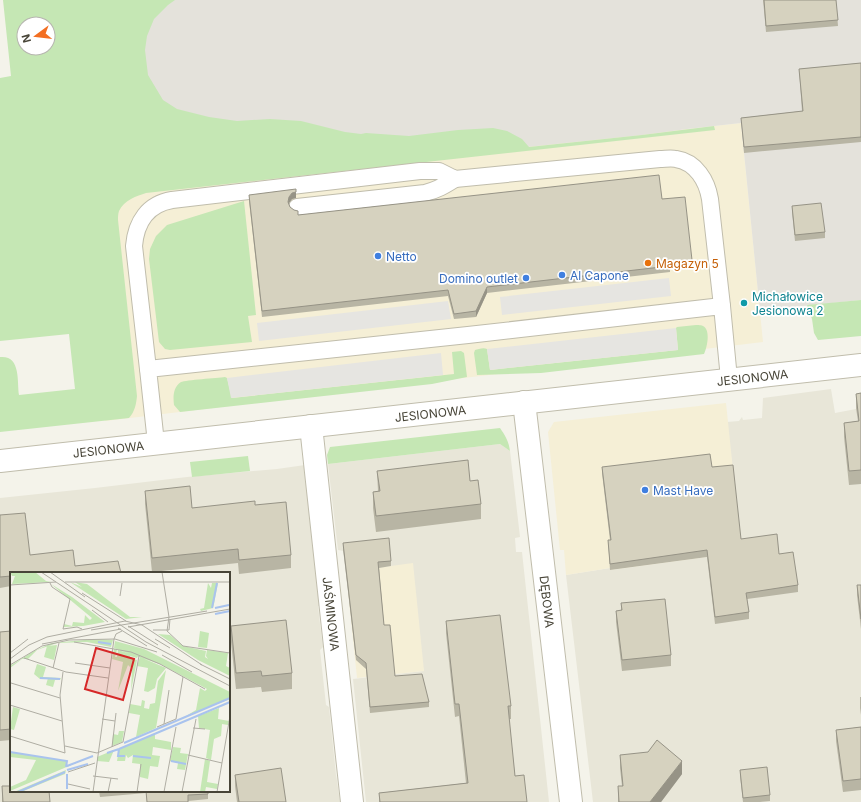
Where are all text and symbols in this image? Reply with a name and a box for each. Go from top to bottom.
north arrow [16,16,56,56]
text: N [18,33,34,44]
place label: Netto [386,249,417,264]
marker: Netto [373,251,383,261]
place label: Magazyn 5 [656,256,719,271]
marker: Magazyn 5 [643,258,653,268]
place label: Al Capone [570,268,629,283]
marker: Al Capone [557,270,567,280]
place label: Domino outlet [439,271,518,286]
marker: Domino outlet [521,273,531,283]
place label: Michałowice Jesionowa 2 [752,289,824,318]
marker: Michałowice Jesionowa 2 [739,298,749,308]
street label: JESIONOWA [716,366,789,389]
street label: JESIONOWA [394,402,467,424]
street label: JESIONOWA [72,437,145,460]
place label: Mast Have [653,483,713,498]
marker: Mast Have [640,485,650,495]
inset map [10,572,230,792]
street label: DĘBOWA [537,575,558,629]
street label: JAŚMINOWA [320,576,343,652]

